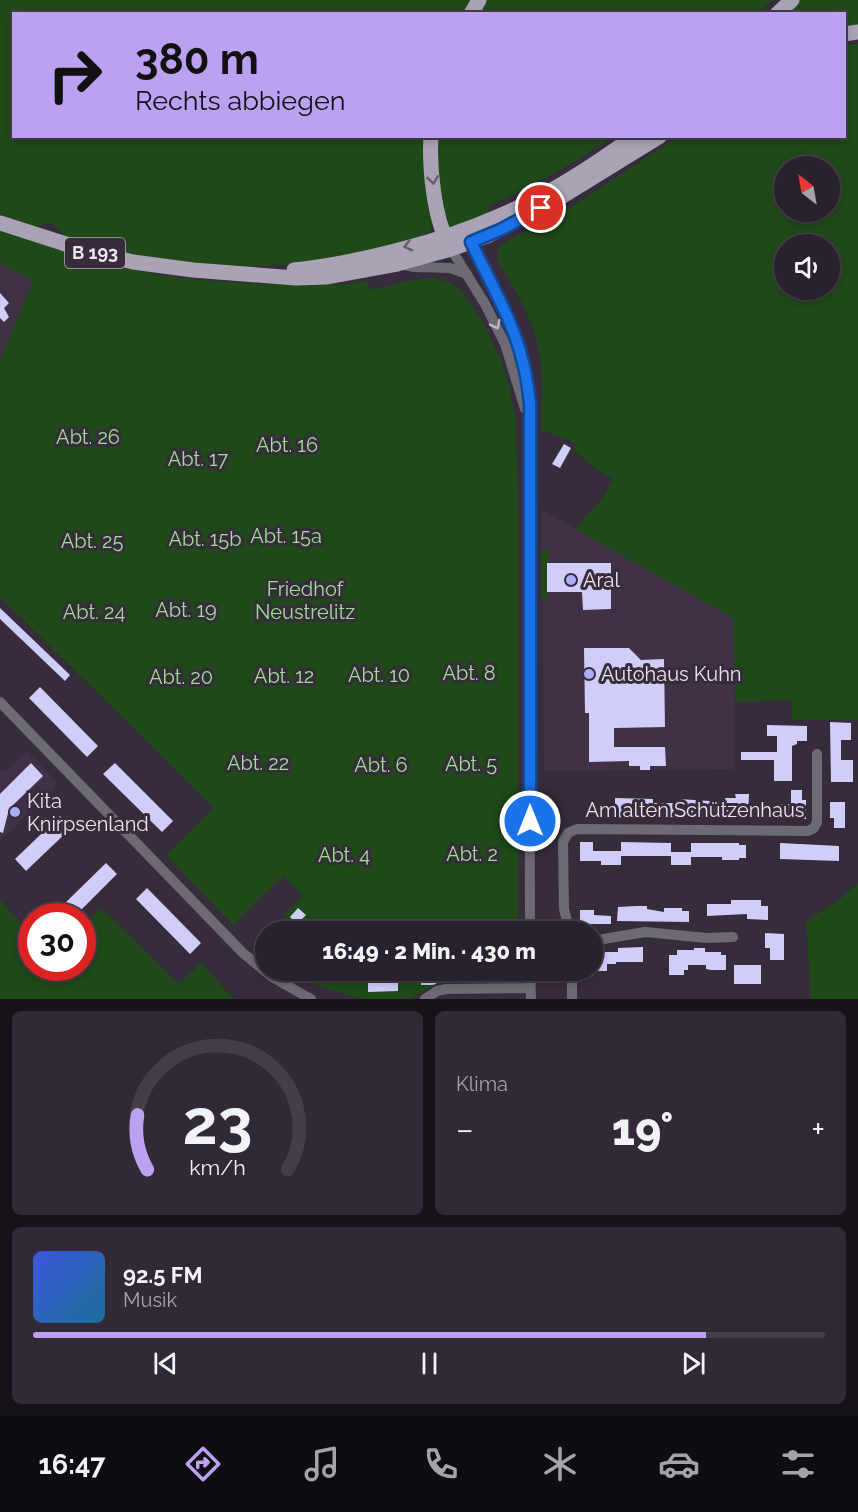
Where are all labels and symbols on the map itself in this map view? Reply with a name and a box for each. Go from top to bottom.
north arrow [774,156,840,222]
one-way arrow [427,176,439,185]
pin [515,182,566,233]
road number: B 193 [65,238,125,268]
one-way arrow [403,239,414,251]
one-way arrow [488,319,500,330]
park label: Abt. 26 [56,425,120,449]
park label: Abt. 16 [256,433,318,457]
park label: Abt. 17 [168,447,229,471]
park label: Abt. 15a [250,524,322,548]
park label: Abt. 15b [168,527,242,551]
park label: Abt. 25 [61,529,123,553]
place label: Aral [583,568,620,592]
marker: Aral [564,573,578,587]
park label: Friedhof Neustrelitz [255,577,355,624]
park label: Abt. 19 [155,598,217,622]
park label: Abt. 24 [63,600,125,624]
park label: Abt. 8 [442,661,496,685]
place label: Autohaus Kuhn [601,662,742,686]
park label: Abt. 10 [348,663,410,687]
park label: Abt. 12 [254,664,314,688]
park label: Abt. 20 [149,665,213,689]
marker: Autohaus Kuhn [582,667,596,681]
park label: Abt. 22 [227,751,289,775]
park label: Abt. 5 [445,752,497,776]
park label: Abt. 6 [354,753,408,777]
place label: Kita Knirpsenland [27,789,149,836]
position arrow [498,789,562,853]
street label: Am alten Schützenhaus [586,798,804,822]
marker: Kita Knirpsenland [8,805,22,819]
park label: Abt. 2 [446,842,498,866]
park label: Abt. 4 [318,843,370,867]
speed limit sign: 30 [18,903,96,981]

